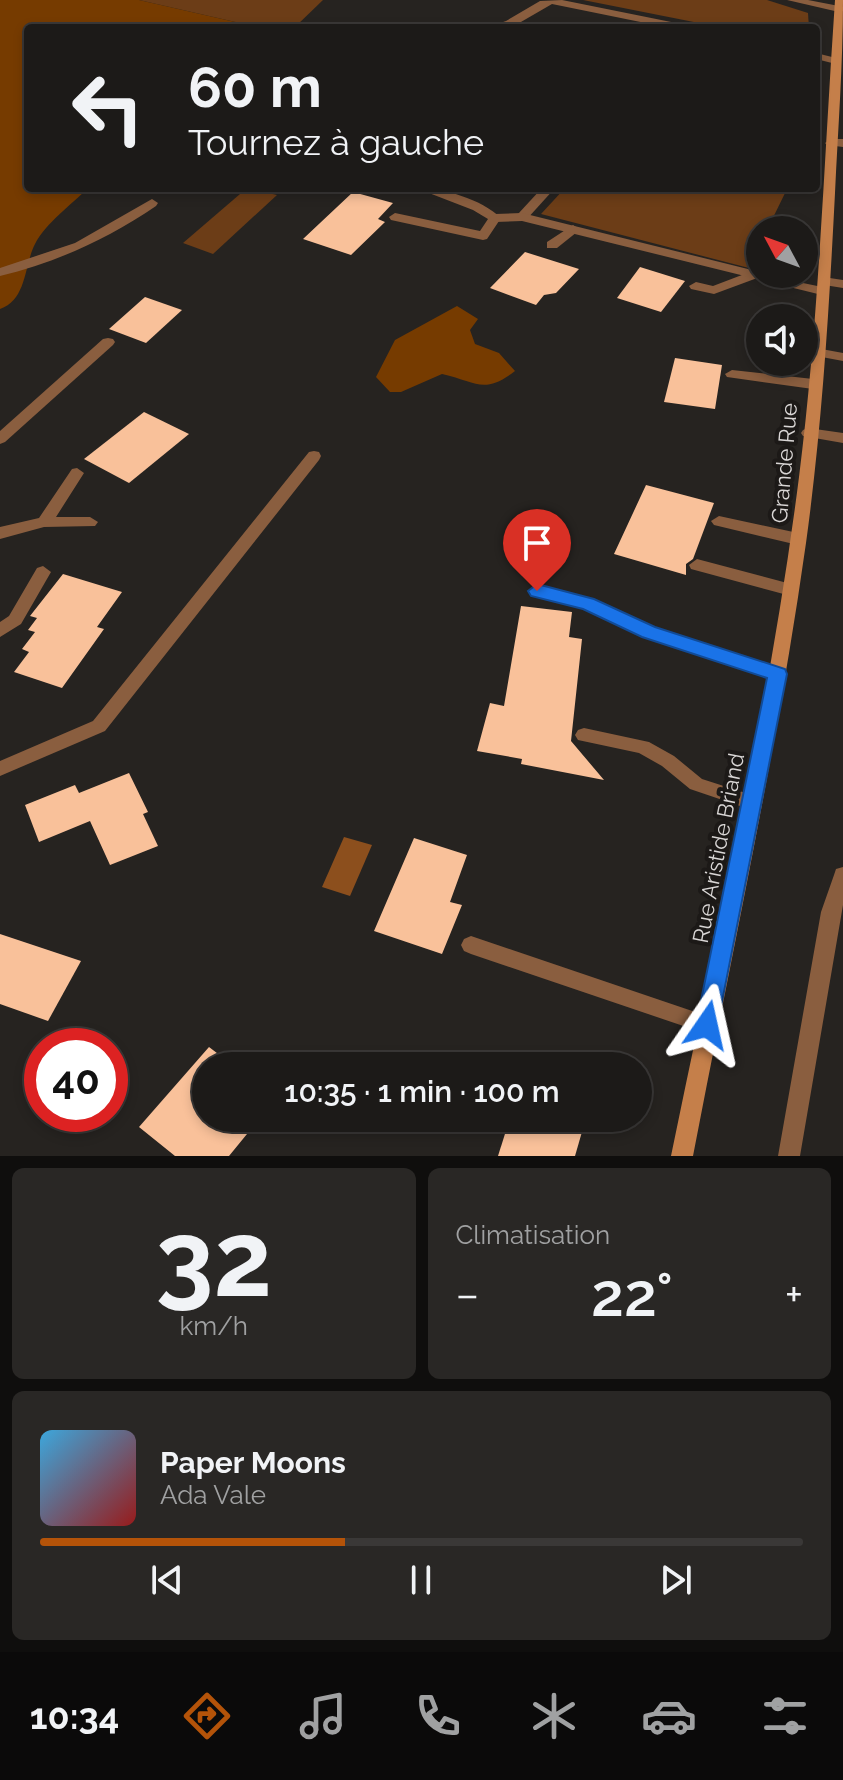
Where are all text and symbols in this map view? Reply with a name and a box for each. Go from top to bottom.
text: 60 m [188,54,322,120]
icon: left [56,56,160,160]
text: Tournez à gauche [188,121,484,163]
north arrow [746,216,818,288]
map controls [746,216,818,376]
button: sound [746,304,818,376]
street label: Grande Rue [766,402,802,524]
pin [503,509,571,591]
icon: arrive [515,521,559,565]
street label: Rue Aristide Briand [687,751,749,945]
position arrow [665,983,749,1067]
speed limit sign: 40 [24,1028,128,1132]
text: 10:35 · 1 min · 100 m [284,1074,560,1109]
text: 32 [155,1198,272,1320]
text: Climatisation [456,1220,610,1250]
text: 22° [591,1260,673,1330]
text: − [456,1269,479,1320]
text: + [785,1269,803,1320]
text: km/h [179,1311,248,1341]
text: Paper Moons [160,1445,346,1480]
text: Ada Vale [160,1480,266,1510]
icon: previous [145,1558,189,1602]
icon: pause [399,1558,443,1602]
icon: next [654,1558,698,1602]
icon: directions [179,1688,235,1744]
icon: music [295,1688,351,1744]
icon: phone [410,1688,466,1744]
icon: climate [526,1688,582,1744]
icon: car [641,1688,697,1744]
icon: filters [757,1688,813,1744]
text: 10:34 [30,1695,119,1737]

